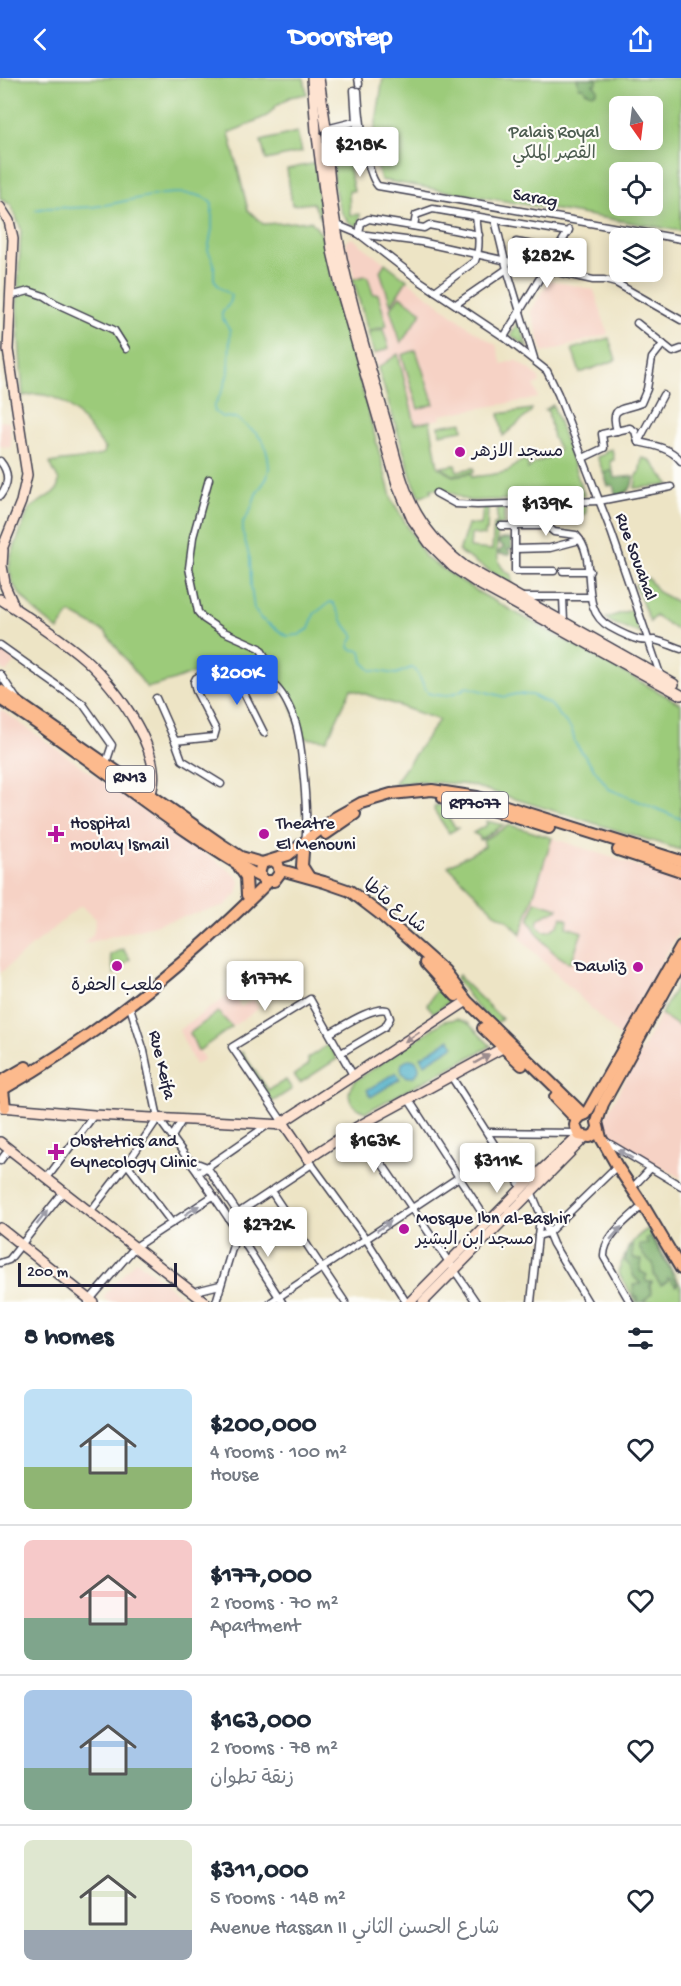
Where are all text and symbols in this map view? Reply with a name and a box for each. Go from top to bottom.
icon: back [24,23,57,56]
text: Doorstep [289,23,392,55]
icon: share [624,23,657,56]
north arrow [609,96,663,150]
map controls [609,96,663,282]
park label: Palais Royal القصر الملكي [508,123,599,168]
pin: $218K [318,127,402,178]
text: $218K [336,135,384,158]
button: locate [609,162,663,216]
street label: Sarag [511,185,559,213]
button: layers [609,228,663,282]
pin: $282K [505,238,589,289]
text: $282K [522,246,572,269]
place label: مسجد الازهر [470,442,563,463]
marker: مسجد الازهر [453,445,467,459]
pin: $139K [504,486,588,537]
text: $139K [522,494,570,517]
street label: Rue Souahal [610,511,660,603]
pin: $200K [195,655,279,706]
text: $200K [211,663,263,686]
road number: RN13 [106,766,154,792]
road number: RP7077 [442,792,508,818]
place label: Hospital moulay Ismail [70,814,169,856]
place label: Theatre El Menouni [275,814,356,856]
marker: Hospital moulay Ismail [47,825,65,843]
marker: Theatre El Menouni [257,827,271,841]
street label: شارع مآطا [358,874,431,939]
place label: Dawliz [574,957,627,978]
marker: ملعب الحفرة [110,959,124,973]
marker: Dawliz [631,960,645,974]
pin: $177K [223,961,307,1012]
text: $177K [241,969,289,992]
place label: ملعب الحفرة [71,976,163,997]
street label: Rue Keifa [143,1029,179,1102]
one-way arrow [404,1031,420,1042]
one-way arrow [474,1054,491,1064]
pin: $163K [332,1123,416,1174]
text: $163K [350,1131,398,1154]
place label: Obstetrics and Gynecology Clinic [70,1132,197,1174]
marker: Obstetrics and Gynecology Clinic [47,1143,65,1161]
pin: $311K [455,1143,539,1194]
one-way arrow [617,1148,633,1159]
text: $311K [474,1151,520,1174]
one-way arrow [184,1205,200,1216]
pin: $272K [226,1207,310,1258]
place label: Mosque Ibn al-Bashir مسجد ابن البشير [414,1209,571,1251]
one-way arrow [36,1210,49,1226]
text: $272K [243,1215,293,1238]
one-way arrow [376,1220,392,1232]
marker: Mosque Ibn al-Bashir مسجد ابن البشير [397,1222,411,1236]
one-way arrow [609,1226,622,1241]
scale bar [18,1260,177,1288]
text: 200 m [27,1264,68,1283]
icon: filters [624,1322,657,1355]
text: 8 homes [24,1323,113,1354]
text: $200,000 [210,1411,316,1442]
icon: home [72,1413,144,1485]
icon: heart [624,1433,657,1466]
text: 4 rooms · 100 m² [210,1442,347,1465]
text: House [210,1465,259,1488]
text: $177,000 [210,1562,312,1593]
icon: home [72,1564,144,1636]
icon: heart [624,1584,657,1617]
text: 2 rooms · 70 m² [210,1593,338,1616]
text: Apartment [210,1616,300,1639]
text: $163,000 [210,1707,311,1738]
icon: home [72,1714,144,1786]
icon: heart [624,1734,657,1767]
text: 2 rooms · 78 m² [210,1738,338,1761]
text: زنقة تطوان [210,1768,294,1791]
text: $311,000 [210,1857,309,1888]
icon: home [72,1864,144,1936]
icon: heart [624,1884,657,1917]
text: 5 rooms · 148 m² [210,1888,346,1911]
text: Avenue Hassan II شارع الحسن الثاني [210,1918,500,1941]

